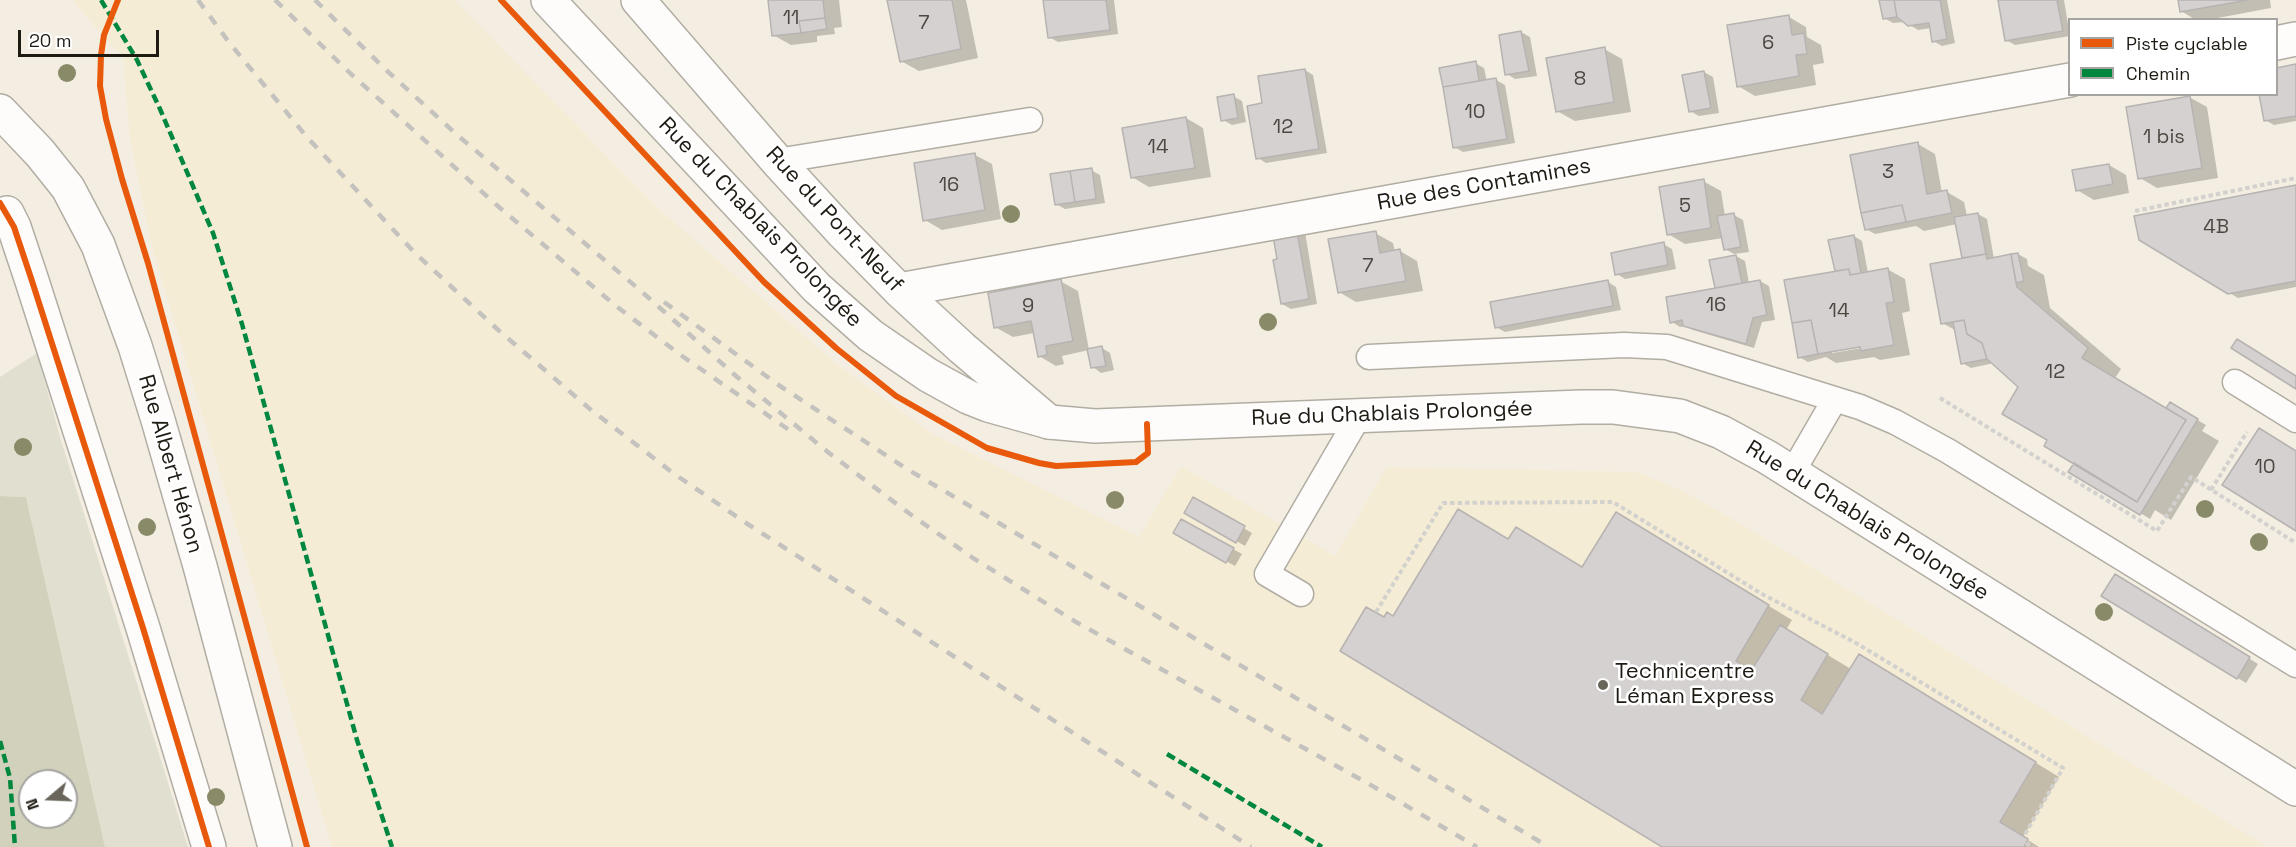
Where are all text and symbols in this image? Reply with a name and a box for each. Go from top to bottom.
house number: 11 [783,7,799,31]
house number: 7 [918,12,930,36]
scale bar [21,18,162,56]
legend [2068,18,2278,96]
text: 20 m [29,29,72,52]
house number: 6 [1762,32,1774,56]
text: Piste cyclable [2126,32,2248,55]
text: Chemin [2126,62,2190,85]
house number: 8 [1574,68,1586,92]
house number: 10 [1464,101,1486,125]
street label: Rue du Chablais Prolongée [653,112,867,334]
house number: 12 [1273,116,1293,140]
house number: 1 bis [2143,126,2185,150]
house number: 14 [1148,136,1168,160]
street label: Rue du Pont-Neuf [760,142,908,298]
street label: Rue des Contamines [1375,153,1593,217]
house number: 3 [1882,161,1894,185]
house number: 16 [939,174,959,198]
house number: 5 [1679,195,1691,219]
house number: 4B [2203,216,2229,240]
house number: 7 [1362,255,1374,279]
house number: 16 [1706,294,1726,318]
house number: 9 [1022,295,1034,319]
house number: 14 [1829,300,1849,324]
house number: 12 [2045,361,2065,385]
street label: Rue Albert Hénon [132,372,208,556]
street label: Rue du Chablais Prolongée [1251,396,1533,432]
street label: Rue du Chablais Prolongée [1741,435,1993,607]
house number: 10 [2254,456,2276,480]
place label: Technicentre Léman Express [1615,659,1774,710]
marker: Technicentre Léman Express [1596,678,1610,692]
north arrow [18,769,78,829]
text: N [21,796,44,813]

